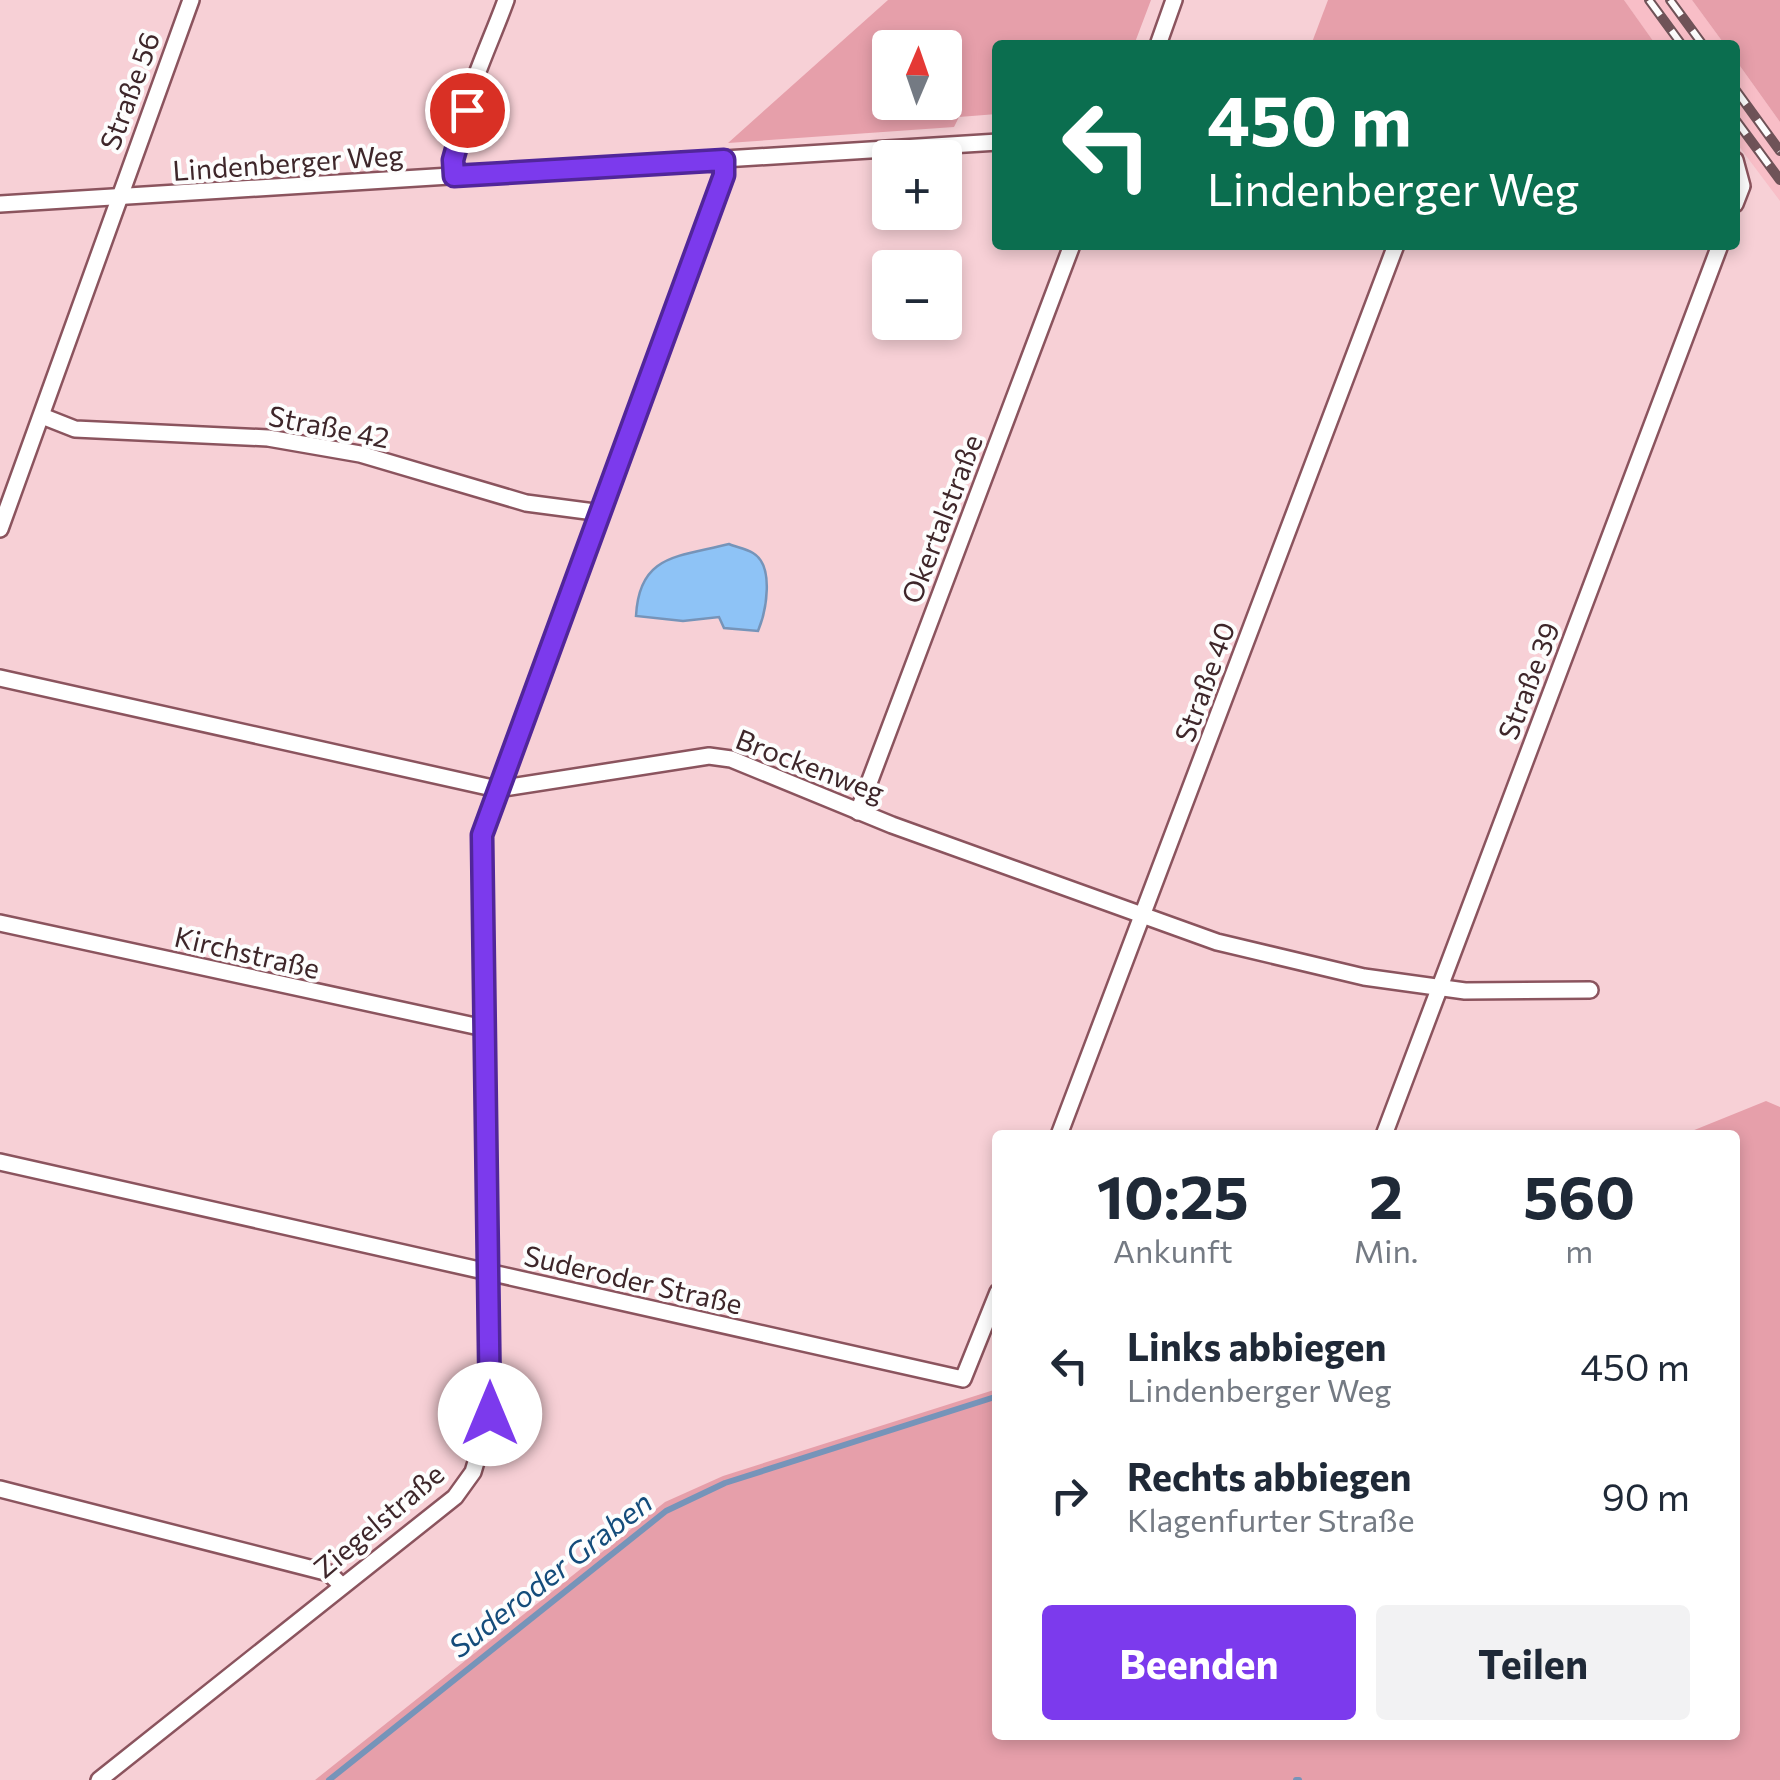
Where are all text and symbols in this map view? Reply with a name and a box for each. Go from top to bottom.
street label: Straße 56 [92,27,166,154]
north arrow [872,30,962,120]
map controls [872,30,962,340]
pin [425,68,510,153]
text: 450 m [1207,75,1412,160]
icon: left [1042,80,1172,210]
icon: arrive [440,83,495,138]
street label: Lindenberger Weg [171,137,405,187]
button: + [872,140,962,230]
text: Lindenberger Weg [1207,160,1579,215]
button: − [872,250,962,340]
street label: Straße 42 [266,398,392,454]
street label: Okertalstraße [893,429,989,608]
street label: Straße 40 [1167,617,1241,746]
street label: Straße 39 [1490,617,1566,744]
street label: Brockenweg [731,721,889,809]
street label: Kirchstraße [171,919,323,985]
text: 10:25 [1097,1158,1249,1231]
text: 2 [1369,1158,1403,1231]
text: 560 [1523,1158,1635,1231]
text: Ankunft [1113,1230,1233,1270]
text: Min. [1354,1230,1418,1270]
text: m [1565,1230,1593,1270]
street label: Suderoder Straße [521,1237,746,1321]
text: Links abbiegen [1127,1322,1387,1369]
icon: left [1042,1338,1097,1393]
text: 450 m [1580,1342,1690,1389]
position arrow [438,1362,542,1466]
text: Lindenberger Weg [1127,1369,1392,1409]
text: Rechts abbiegen [1127,1452,1411,1499]
street label: Ziegelstraße [307,1456,450,1584]
icon: right [1042,1468,1097,1523]
text: 90 m [1602,1472,1690,1519]
water label: Suderoder Graben [440,1482,659,1664]
text: Klagenfurter Straße [1127,1499,1415,1539]
button: Beenden [1042,1605,1356,1720]
button: Teilen [1376,1605,1690,1720]

